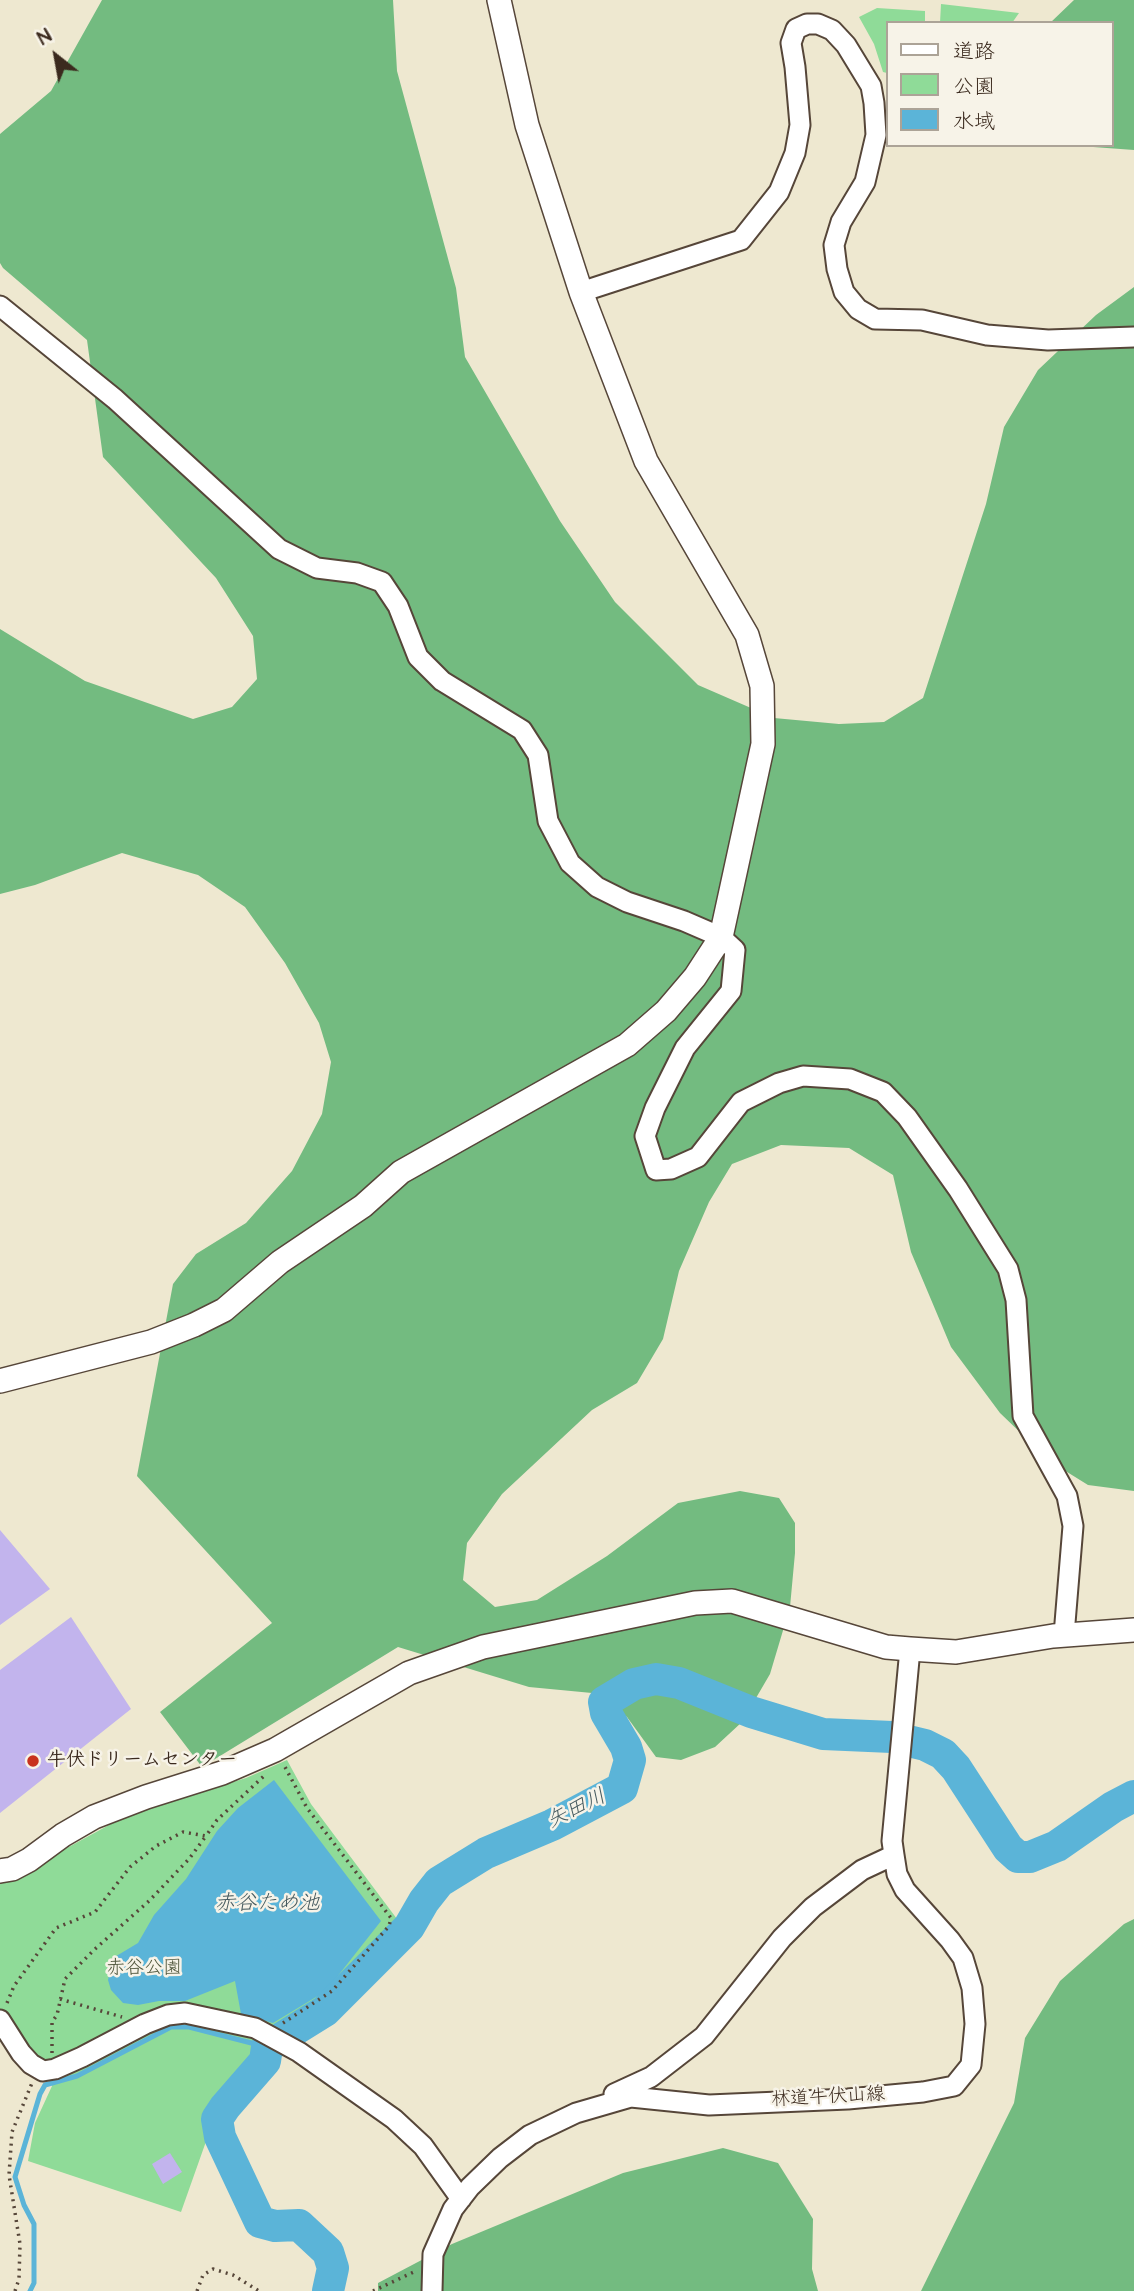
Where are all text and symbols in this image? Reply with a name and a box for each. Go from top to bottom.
north arrow [21,21,91,91]
legend [886,21,1113,147]
text: N [33,23,57,52]
text: 道路 [953,37,995,66]
text: 公園 [953,72,995,101]
text: 水域 [953,107,995,136]
place label: 牛伏ドリームセンター [47,1750,237,1772]
marker: 牛伏ドリームセンター [25,1753,41,1769]
water label: 矢田川 [543,1785,611,1835]
water label: 赤谷ため池 [215,1892,319,1918]
park label: 赤谷公園 [106,1958,182,1980]
street label: 林道牛伏山線 [770,2084,886,2112]

